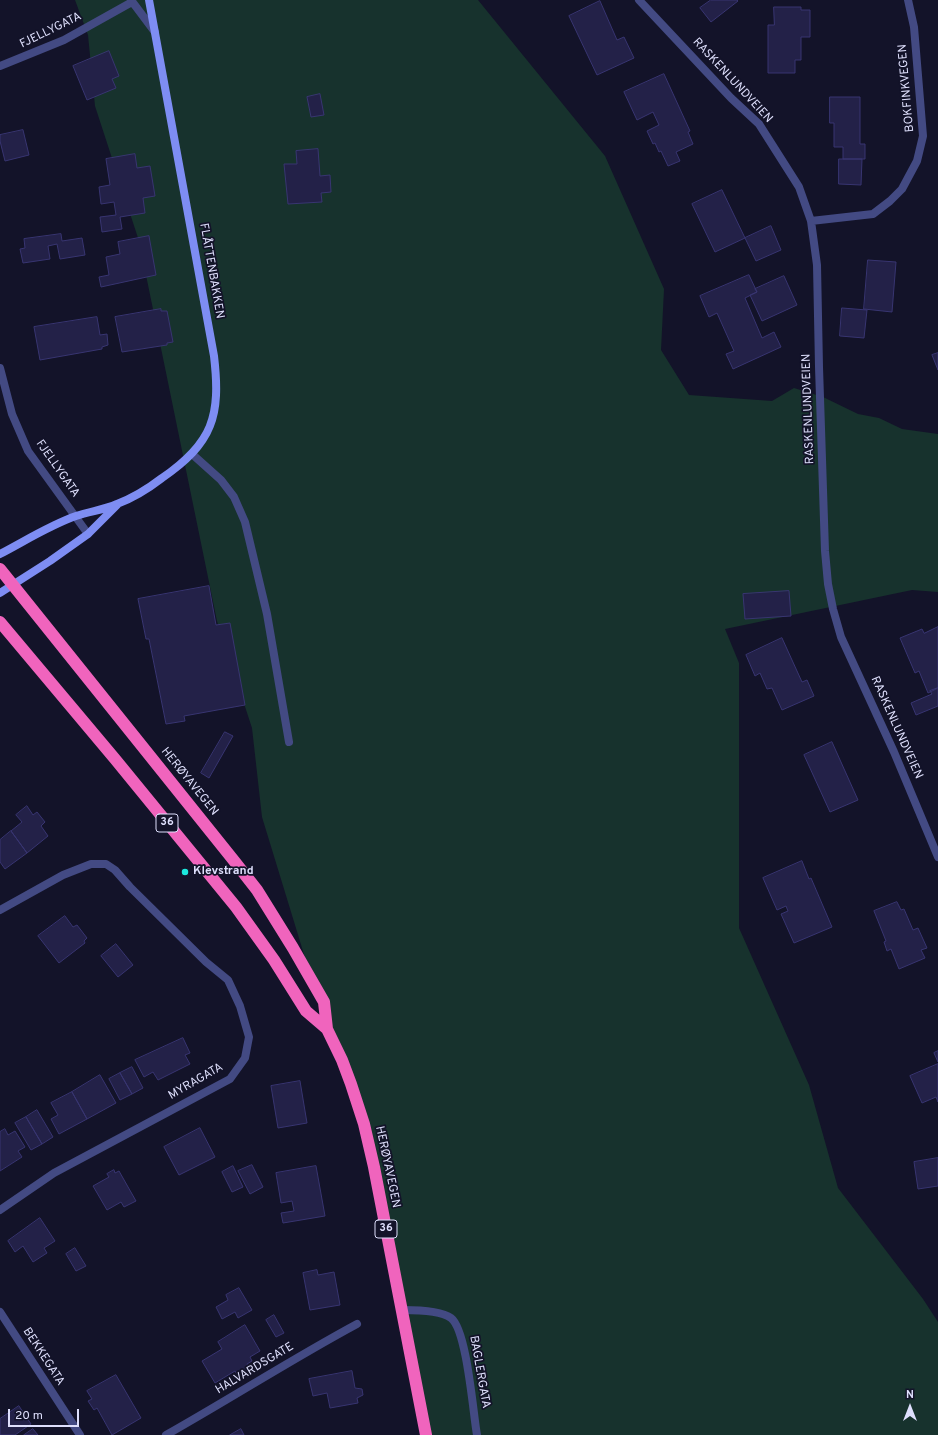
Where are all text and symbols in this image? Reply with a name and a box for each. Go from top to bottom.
street label: FJELLYGATA [18,10,84,52]
street label: RASKENLUNDVEIEN [689,36,775,126]
street label: BOKFINKVEGEN [896,43,918,133]
street label: FLÅTTENBAKKEN [195,222,227,320]
street label: RASKENLUNDVEIEN [800,353,818,465]
street label: FJELLYGATA [32,438,82,500]
street label: RASKENLUNDVEIEN [867,674,925,782]
street label: HERØYAVEGEN [157,745,221,819]
road number: 36 [156,814,178,832]
place label: Klevstrand [193,865,254,879]
marker: Klevstrand [180,867,190,877]
street label: MYRAGATA [166,1061,226,1103]
street label: HERØYAVEGEN [371,1125,403,1209]
road number: 36 [375,1220,397,1238]
street label: BEKKEGATA [19,1325,67,1389]
street label: BAGLERGATA [466,1335,492,1409]
street label: HALVARDSGATE [213,1340,297,1398]
north arrow [890,1387,930,1427]
text: N [906,1388,914,1402]
scale bar [10,1401,81,1427]
text: 20 m [15,1408,43,1424]

